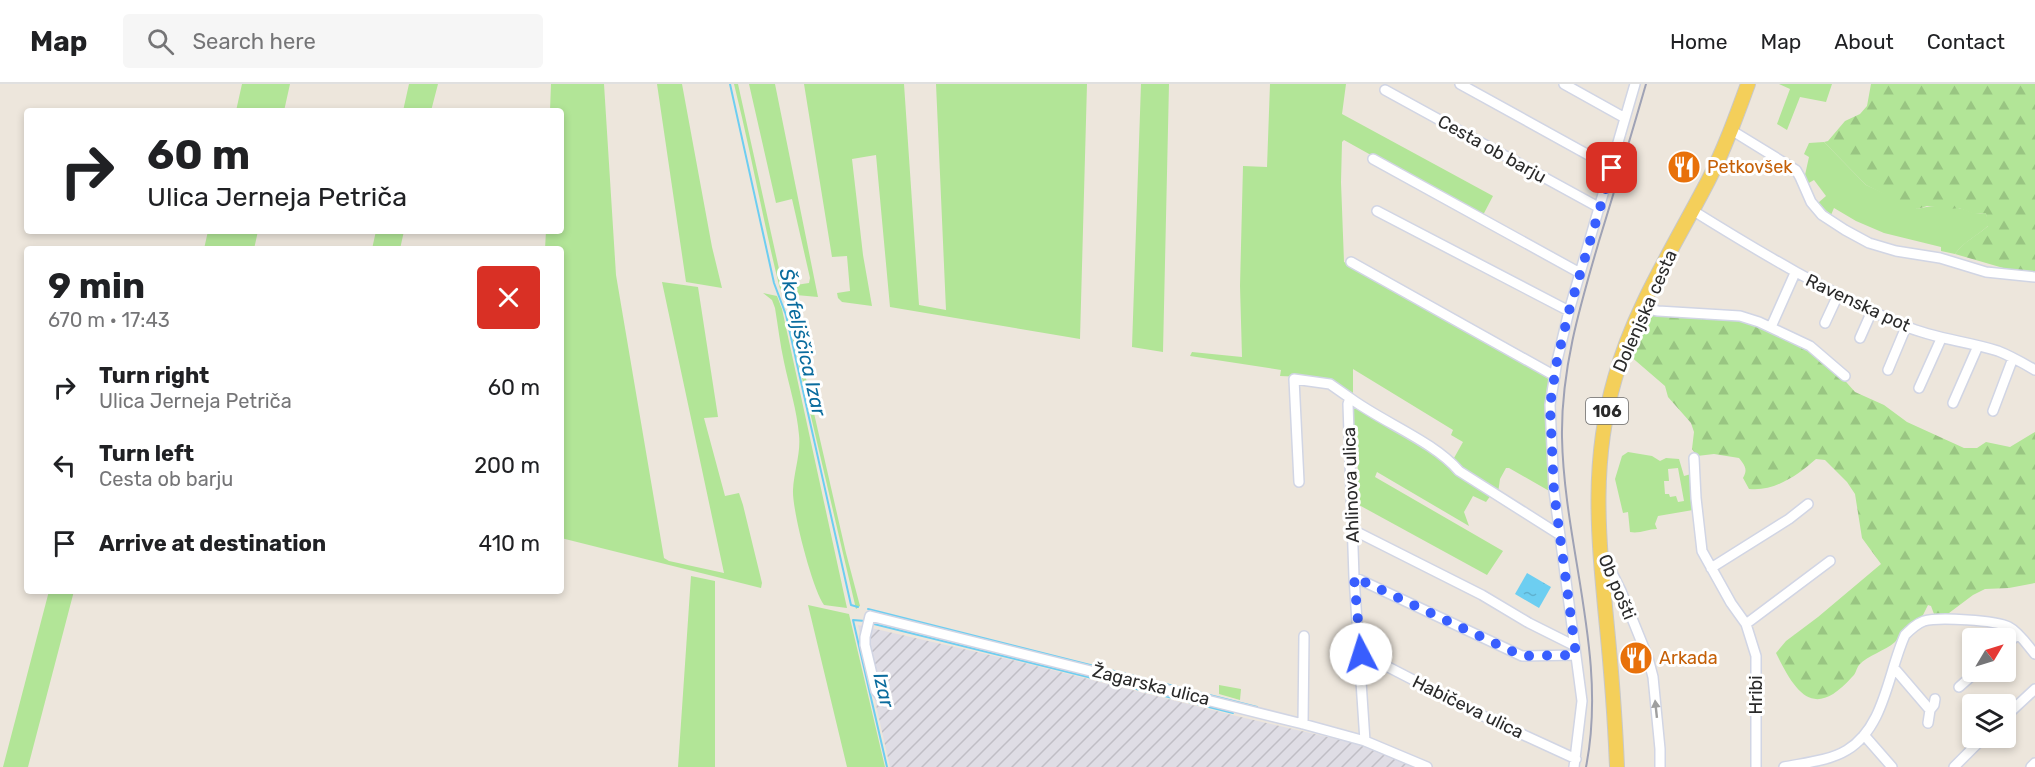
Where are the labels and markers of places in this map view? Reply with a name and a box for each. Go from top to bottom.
pin [1586,142,1637,193]
restaurant icon: Petkovšek [1666,149,1702,185]
place label: Petkovšek [1707,156,1793,178]
restaurant icon: Arkada [1618,640,1654,676]
place label: Arkada [1659,647,1718,669]

